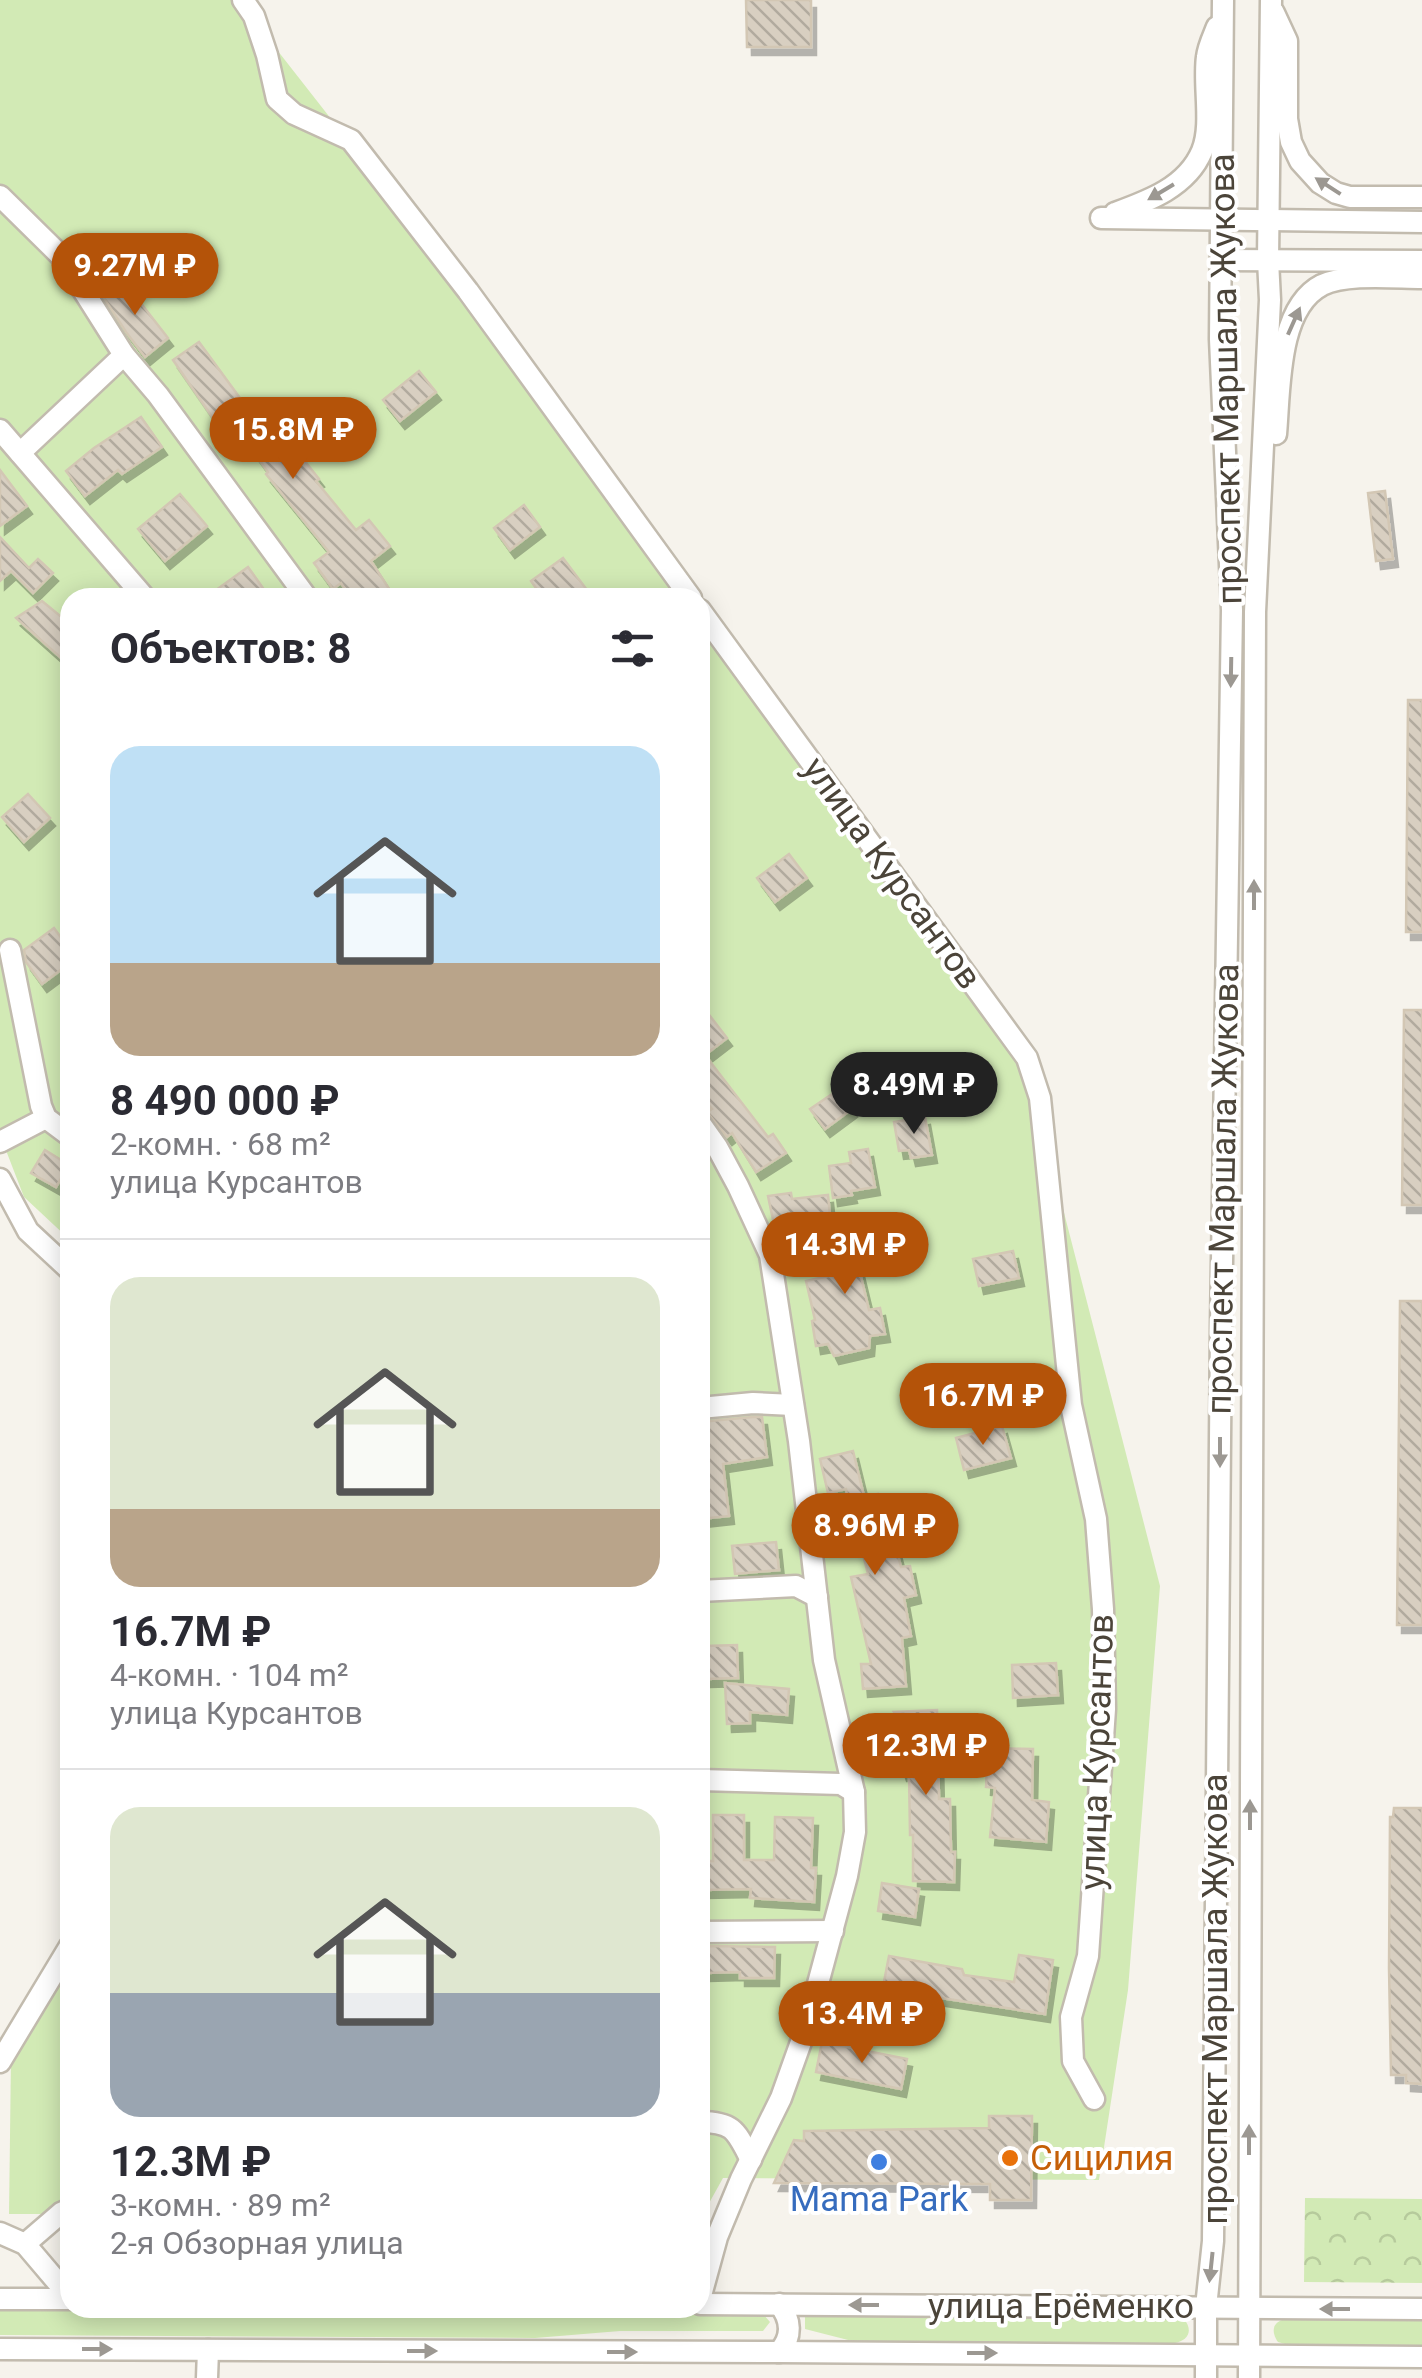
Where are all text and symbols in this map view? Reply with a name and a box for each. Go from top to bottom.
street label: проспект Маршала Жукова [1202,153,1250,605]
one-way arrow [1314,177,1341,195]
one-way arrow [1147,183,1175,201]
pin: 9.27M ₽ [43,233,227,318]
text: 9.27M ₽ [74,246,196,284]
one-way arrow [1286,306,1302,336]
pin: 15.8M ₽ [201,397,385,482]
text: 15.8M ₽ [232,410,354,448]
icon: filters [605,621,660,676]
text: Объектов: 8 [110,624,351,673]
one-way arrow [1222,656,1238,688]
street label: улица Курсантов [794,749,990,997]
icon: home [295,811,475,991]
one-way arrow [1246,879,1262,911]
street label: проспект Маршала Жукова [1199,963,1247,1415]
pin: 8.49M ₽ [822,1052,1006,1137]
text: 8.49M ₽ [853,1065,975,1103]
text: 8 490 000 ₽ [110,1076,340,1125]
text: 2-комн. · 68 m² [110,1125,331,1163]
text: улица Курсантов [110,1163,363,1201]
pin: 14.3M ₽ [753,1212,937,1297]
text: 14.3M ₽ [784,1225,906,1263]
icon: home [295,1342,475,1522]
pin: 16.7M ₽ [891,1363,1075,1448]
text: 16.7M ₽ [922,1376,1044,1414]
one-way arrow [1212,1436,1228,1468]
pin: 8.96M ₽ [783,1493,967,1578]
text: 8.96M ₽ [814,1506,936,1544]
text: 16.7M ₽ [110,1607,271,1656]
street label: улица Курсантов [1072,1613,1122,1891]
text: 4-комн. · 104 m² [110,1656,349,1694]
text: улица Курсантов [110,1694,363,1732]
pin: 12.3M ₽ [834,1713,1018,1798]
text: 12.3M ₽ [865,1726,987,1764]
street label: проспект Маршала Жукова [1195,1773,1236,2225]
one-way arrow [1242,1799,1258,1831]
icon: home [295,1872,475,2052]
pin: 13.4M ₽ [770,1981,954,2066]
text: 13.4M ₽ [801,1994,923,2032]
one-way arrow [1241,2124,1257,2156]
text: 12.3M ₽ [110,2137,271,2186]
place label: Сицилия [1030,2138,1174,2179]
marker: Сицилия [999,2147,1021,2169]
marker: Mama Park [868,2151,890,2173]
place label: Mama Park [790,2179,969,2220]
text: 3-комн. · 89 m² [110,2186,331,2224]
text: 2-я Обзорная улица [110,2224,404,2262]
one-way arrow [1202,2251,1218,2283]
street label: улица Ерёменко [928,2286,1194,2327]
one-way arrow [847,2297,879,2313]
one-way arrow [1319,2301,1351,2317]
one-way arrow [82,2342,114,2358]
one-way arrow [407,2343,439,2359]
one-way arrow [607,2344,639,2360]
one-way arrow [966,2345,998,2361]

